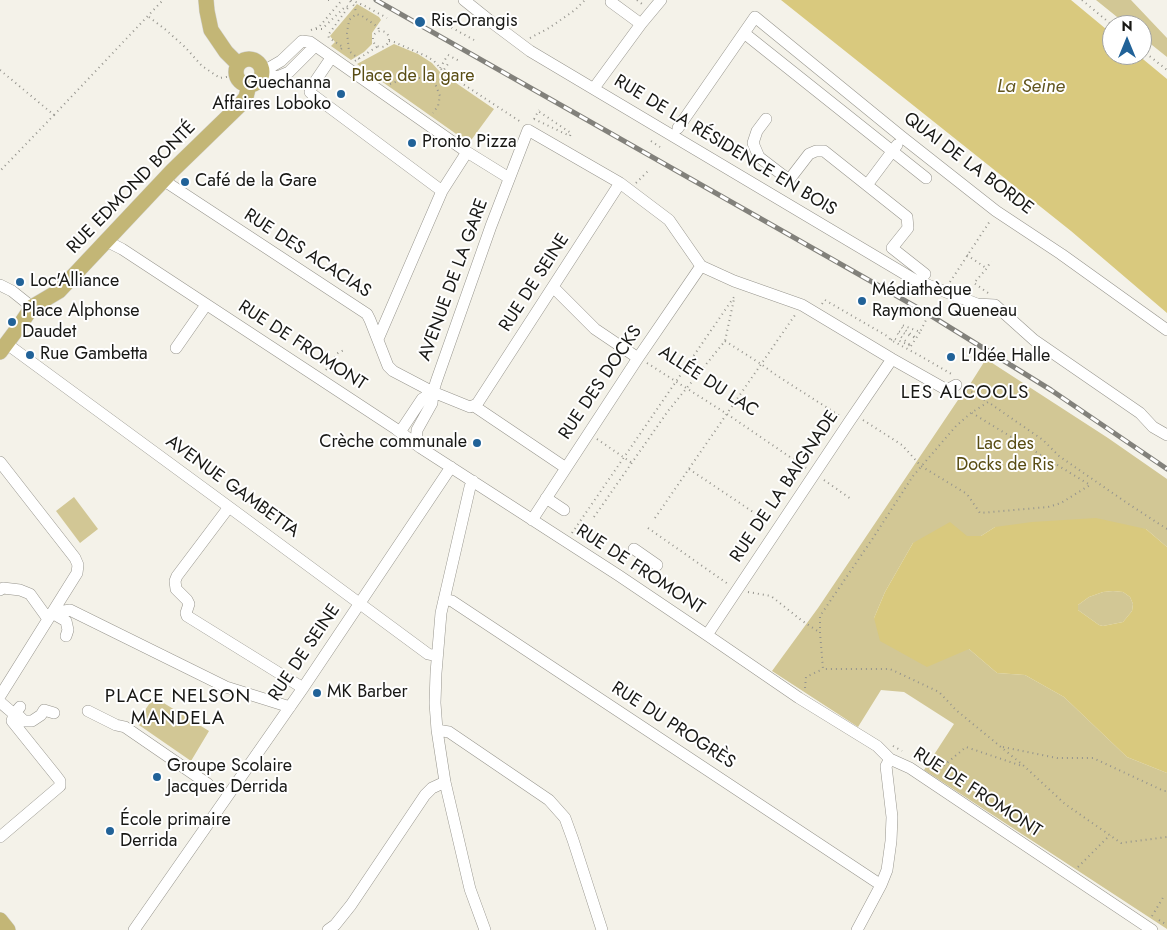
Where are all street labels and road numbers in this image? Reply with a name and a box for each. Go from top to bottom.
street label: RUE DE LA RÉSIDENCE EN BOIS [610,71,840,221]
street label: QUAI DE LA BORDE [899,108,1037,220]
street label: RUE EDMOND BONTÉ [63,117,201,259]
street label: AVENUE DE LA GARE [415,196,493,364]
street label: RUE DES ACACIAS [239,205,375,303]
street label: RUE DE SEINE [495,230,575,336]
street label: RUE DE FROMONT [234,296,370,396]
street label: RUE DES DOCKS [555,322,647,444]
street label: ALLÉE DU LAC [654,342,762,422]
street label: RUE DE LA BAIGNADE [726,407,844,567]
street label: AVENUE GAMBETTA [161,431,303,543]
street label: RUE DE FROMONT [572,520,708,620]
street label: RUE DE SEINE [265,600,345,706]
street label: RUE DU PROGRÈS [607,678,739,774]
street label: RUE DE FROMONT [909,743,1045,843]

